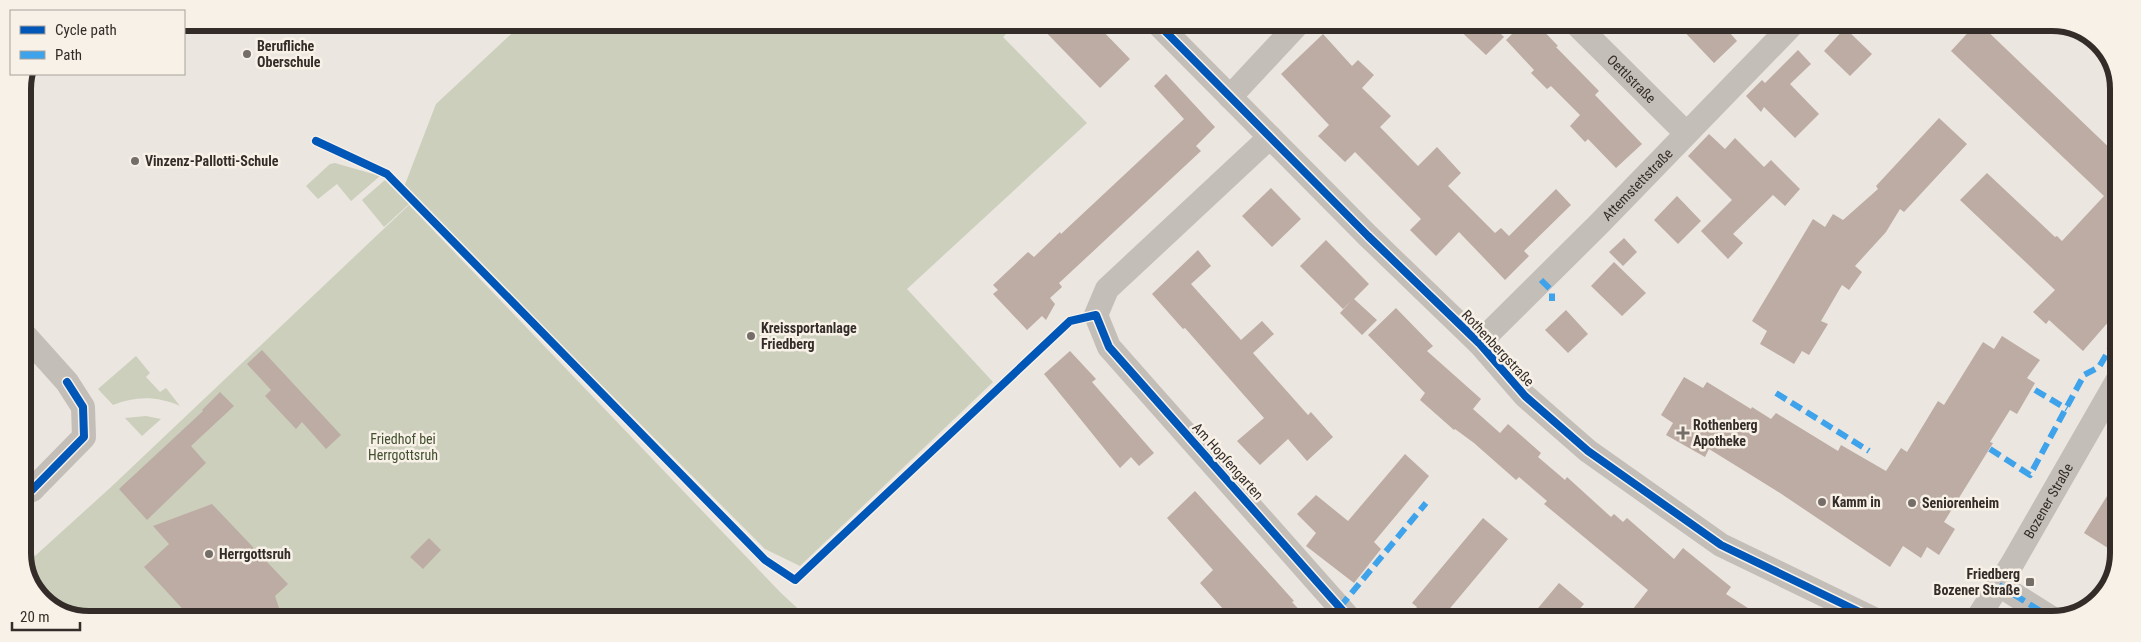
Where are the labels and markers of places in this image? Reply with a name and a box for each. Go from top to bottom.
place label: Berufliche Oberschule [257,38,321,70]
marker: Berufliche Oberschule [241,48,253,60]
place label: Vinzenz-Pallotti-Schule [145,153,279,169]
marker: Vinzenz-Pallotti-Schule [129,155,141,167]
place label: Kreissportanlage Friedberg [761,320,857,352]
marker: Kreissportanlage Friedberg [745,330,757,342]
place label: Rothenberg Apotheke [1693,417,1758,449]
marker: Rothenberg Apotheke [1677,427,1689,439]
place label: Kamm in [1832,494,1881,510]
place label: Seniorenheim [1922,495,1999,511]
marker: Kamm in [1816,496,1828,508]
marker: Seniorenheim [1906,497,1918,509]
place label: Herrgottsruh [219,546,291,562]
marker: Herrgottsruh [203,548,215,560]
place label: Friedberg Bozener Straße [1934,566,2020,598]
marker: Friedberg Bozener Straße [2024,576,2036,588]

